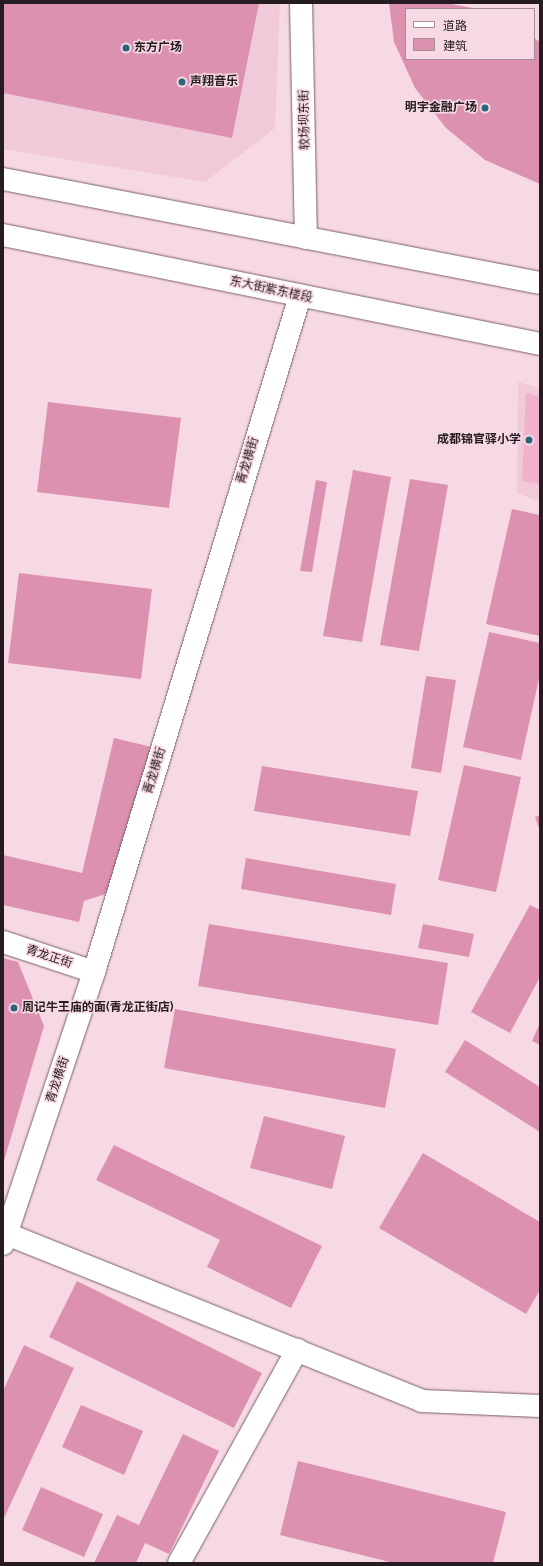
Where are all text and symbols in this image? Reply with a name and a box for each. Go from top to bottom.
legend [405,8,535,60]
text: 道路 [443,19,467,33]
text: 建筑 [443,39,467,53]
place label: 东方广场 [134,41,182,55]
marker: 东方广场 [121,43,131,53]
place label: 声翔音乐 [190,75,238,89]
marker: 声翔音乐 [177,77,187,87]
street label: 较场坝东街 [297,90,313,150]
place label: 明宇金融广场 [405,101,477,115]
marker: 明宇金融广场 [480,103,490,113]
street label: 东大街紫东楼段 [228,274,314,306]
place label: 成都锦官驿小学 [437,433,521,447]
marker: 成都锦官驿小学 [524,435,534,445]
street label: 青龙横街 [234,436,262,486]
street label: 青龙横街 [141,746,169,796]
street label: 青龙正街 [24,943,74,971]
place label: 周记牛王庙的面(青龙正街店) [22,1001,173,1015]
marker: 周记牛王庙的面(青龙正街店) [9,1003,19,1013]
street label: 青龙横街 [44,1055,72,1105]

